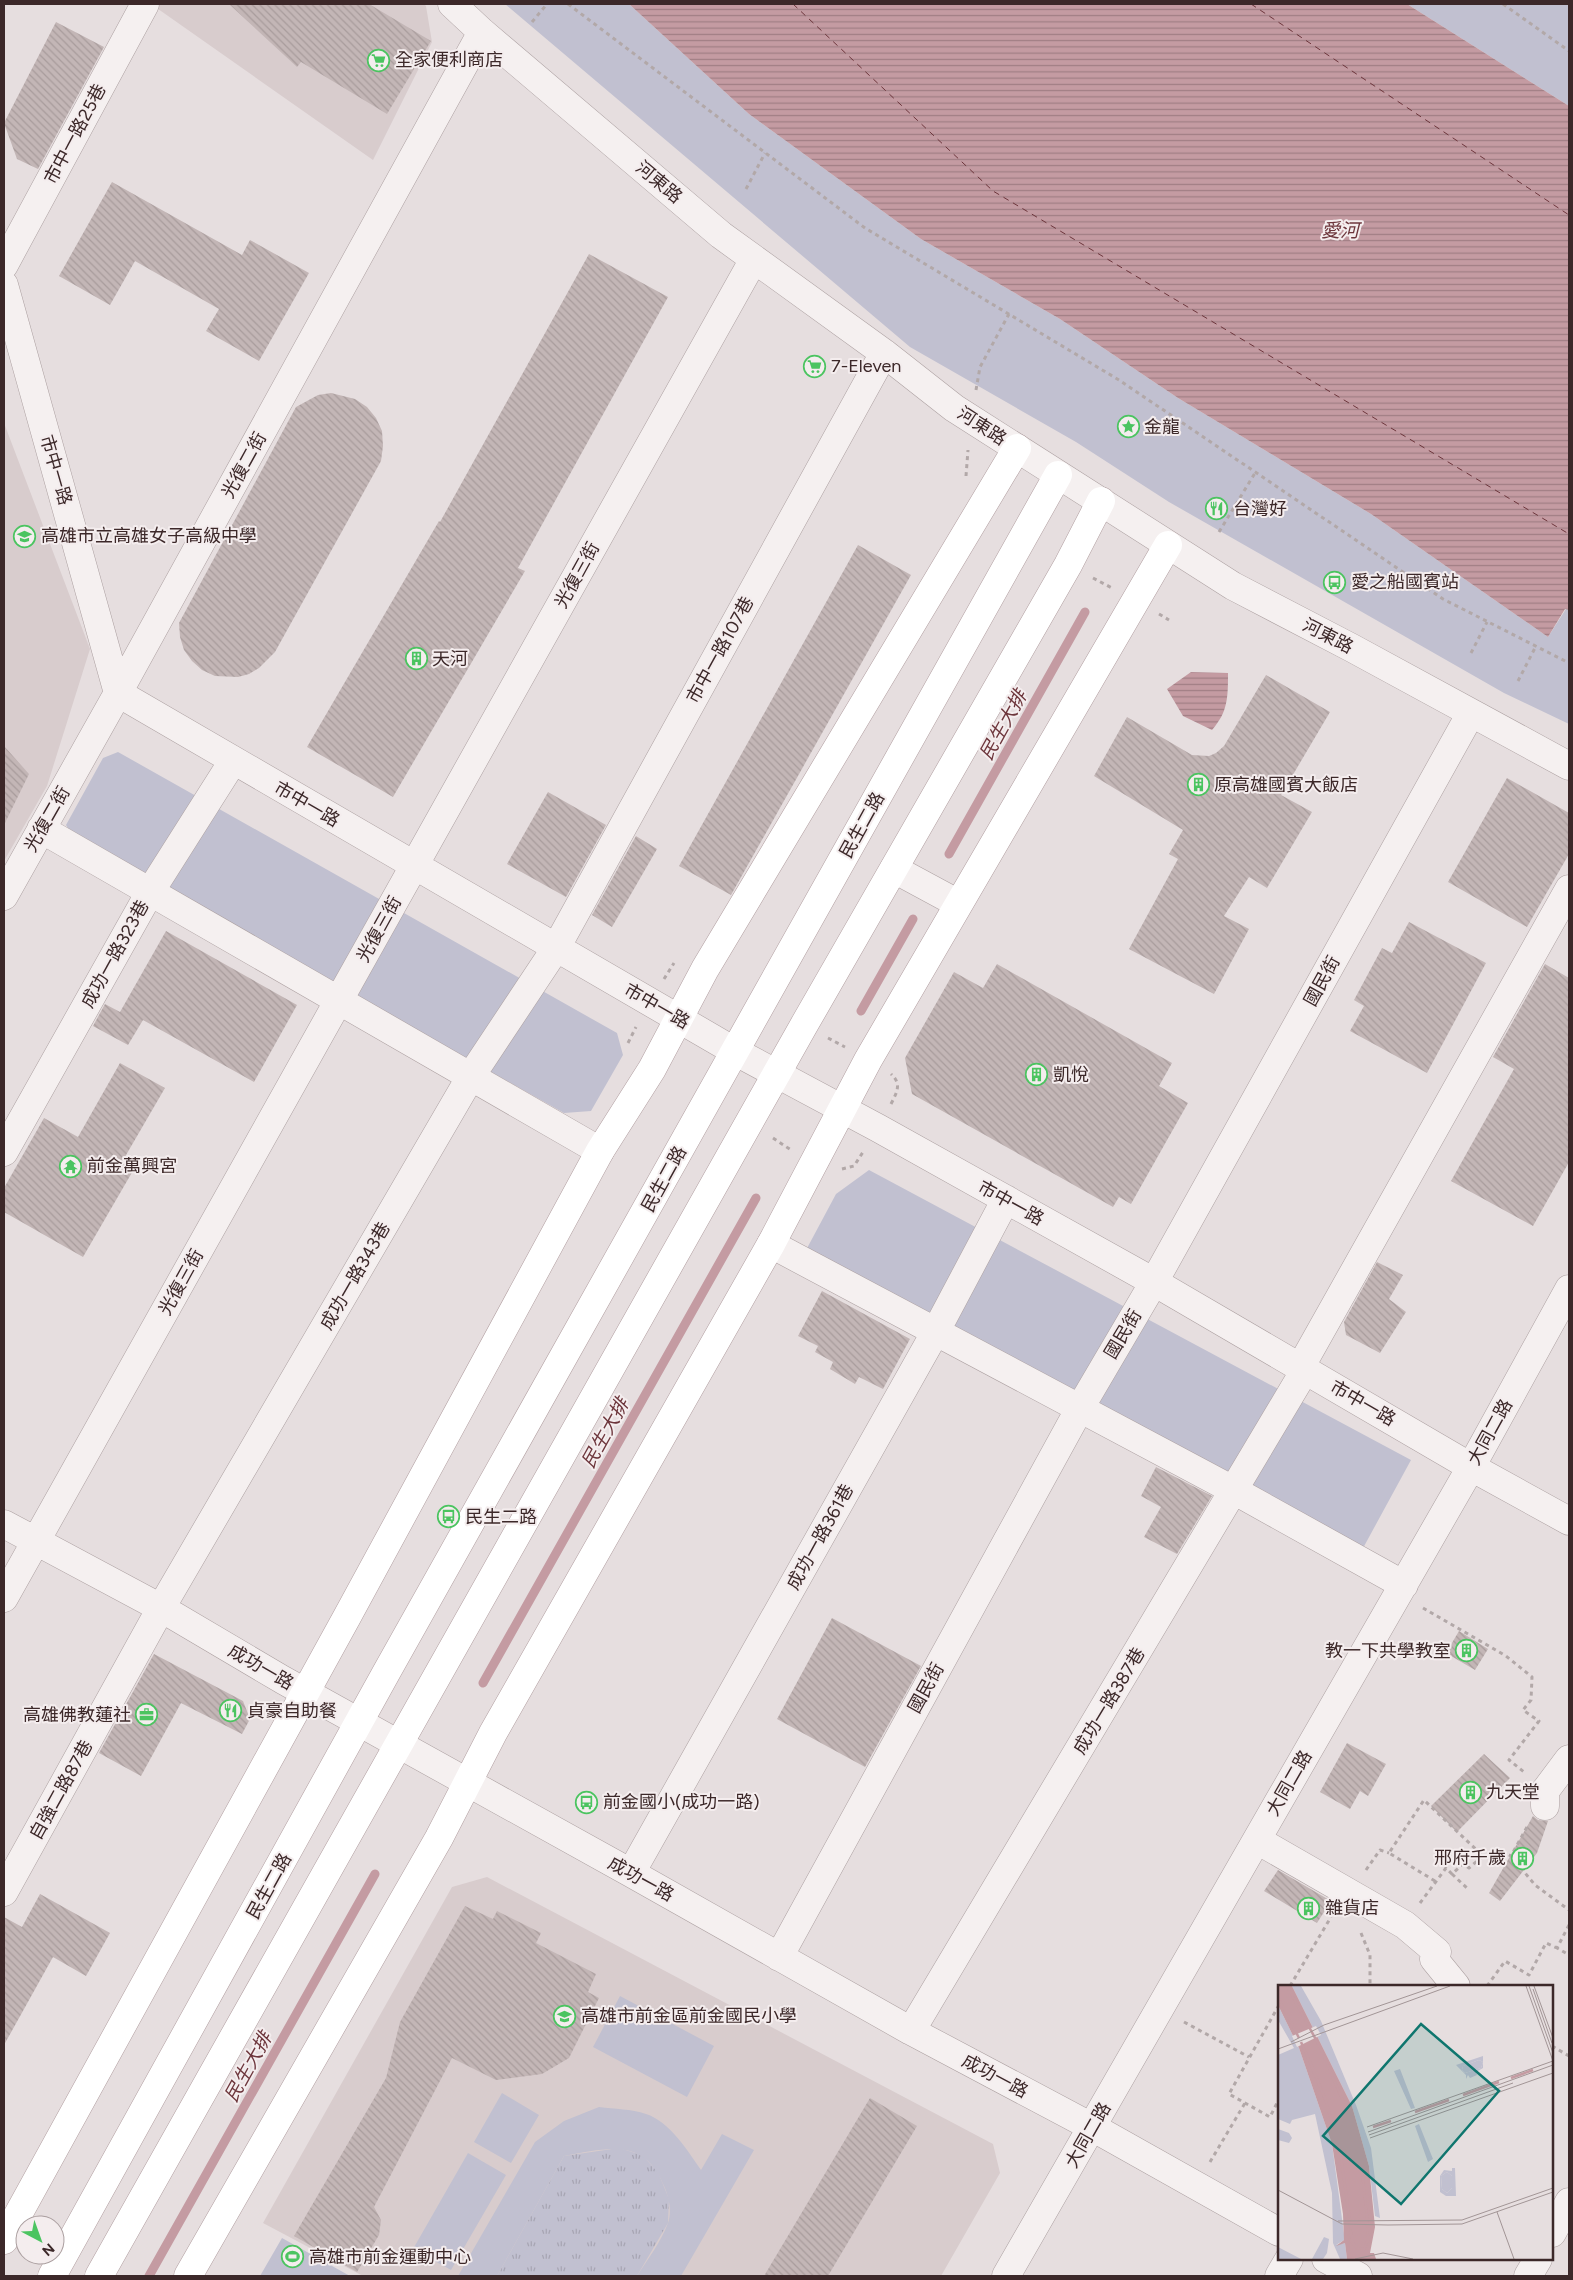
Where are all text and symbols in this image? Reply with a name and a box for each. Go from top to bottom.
supermarket icon: 全家便利商店 [367,48,391,72]
place label: 全家便利商店 [395,49,503,71]
street label: 市中一路25巷 [39,80,111,188]
street label: 河東路 [631,156,687,208]
water label: 愛河 [1321,219,1363,242]
supermarket icon: 7-Eleven [803,354,827,378]
place label: 7-Eleven [831,355,901,377]
street label: 河東路 [953,402,1011,450]
place icon: 金龍 [1116,415,1140,439]
place label: 金龍 [1144,416,1180,438]
street label: 光復二街 [217,428,271,502]
street label: 市中一路 [36,432,76,508]
restaurant icon: 台灣好 [1205,497,1229,521]
place label: 台灣好 [1233,498,1287,520]
school or university icon: 高雄市立高雄女子高級中學 [13,524,37,548]
place label: 高雄市立高雄女子高級中學 [41,525,257,547]
street label: 光復三街 [550,538,604,612]
bus stop icon: 愛之船國賓站 [1323,570,1347,594]
place label: 愛之船國賓站 [1351,571,1459,593]
street label: 市中一路107巷 [682,593,758,707]
street label: 河東路 [1299,614,1357,658]
building icon: 天河 [404,647,428,671]
place label: 天河 [432,648,468,670]
water label: 民生大排 [975,684,1033,764]
building icon: 原高雄國賓大飯店 [1186,773,1210,797]
place label: 原高雄國賓大飯店 [1214,774,1358,796]
street label: 市中一路 [270,776,344,832]
street label: 光復二街 [19,782,75,856]
street label: 民生二路 [835,788,889,862]
street label: 光復三街 [352,892,406,966]
street label: 成功一路323巷 [76,896,154,1012]
street label: 國民街 [1299,952,1345,1010]
street label: 市中一路 [620,978,694,1034]
building icon: 凱悅 [1025,1063,1049,1087]
place label: 凱悅 [1053,1064,1089,1086]
street label: 民生二路 [637,1142,691,1216]
temple icon: 前金萬興宮 [59,1154,83,1178]
place label: 前金萬興宮 [87,1155,177,1177]
street label: 市中一路 [974,1176,1048,1230]
street label: 成功一路343巷 [315,1218,395,1334]
street label: 光復三街 [154,1245,208,1319]
street label: 國民街 [1100,1305,1146,1363]
street label: 市中一路 [1326,1375,1400,1431]
water label: 民生大排 [577,1392,635,1472]
street label: 大同二路 [1463,1395,1517,1469]
street label: 成功一路361巷 [782,1480,858,1594]
bus stop icon: 民生二路 [437,1505,461,1529]
place label: 民生二路 [465,1506,537,1528]
street label: 成功一路 [224,1639,298,1695]
building icon: 教一下共學教室 [1455,1639,1479,1663]
place label: 教一下共學教室 [1325,1640,1451,1662]
street label: 成功一路387巷 [1069,1644,1149,1758]
street label: 國民街 [903,1659,949,1717]
restaurant icon: 貞豪自助餐 [219,1699,243,1723]
place label: 貞豪自助餐 [247,1700,337,1722]
office icon: 高雄佛教蓮社 [135,1703,159,1727]
place label: 高雄佛教蓮社 [23,1704,131,1726]
street label: 自強二路87巷 [25,1736,97,1844]
street label: 大同二路 [1261,1746,1317,1820]
building icon: 九天堂 [1458,1780,1482,1804]
place label: 九天堂 [1486,1781,1540,1803]
bus stop icon: 前金國小(成功一路) [575,1790,599,1814]
place label: 前金國小(成功一路) [603,1791,760,1813]
building icon: 邢府千歲 [1510,1846,1534,1870]
place label: 邢府千歲 [1434,1847,1506,1869]
street label: 民生二路 [242,1849,296,1923]
street label: 成功一路 [604,1852,678,1906]
building icon: 雜貨店 [1297,1896,1321,1920]
place label: 雜貨店 [1325,1897,1379,1919]
inset map [1278,1985,1553,2260]
school or university icon: 高雄市前金區前金國民小學 [553,2004,577,2028]
place label: 高雄市前金區前金國民小學 [581,2005,797,2027]
water label: 民生大排 [220,2026,278,2106]
street label: 成功一路 [958,2049,1032,2103]
street label: 大同二路 [1060,2098,1116,2172]
north arrow [15,2215,65,2265]
text: N [39,2239,58,2259]
sports icon: 高雄市前金運動中心 [281,2245,305,2269]
place label: 高雄市前金運動中心 [309,2246,471,2268]

